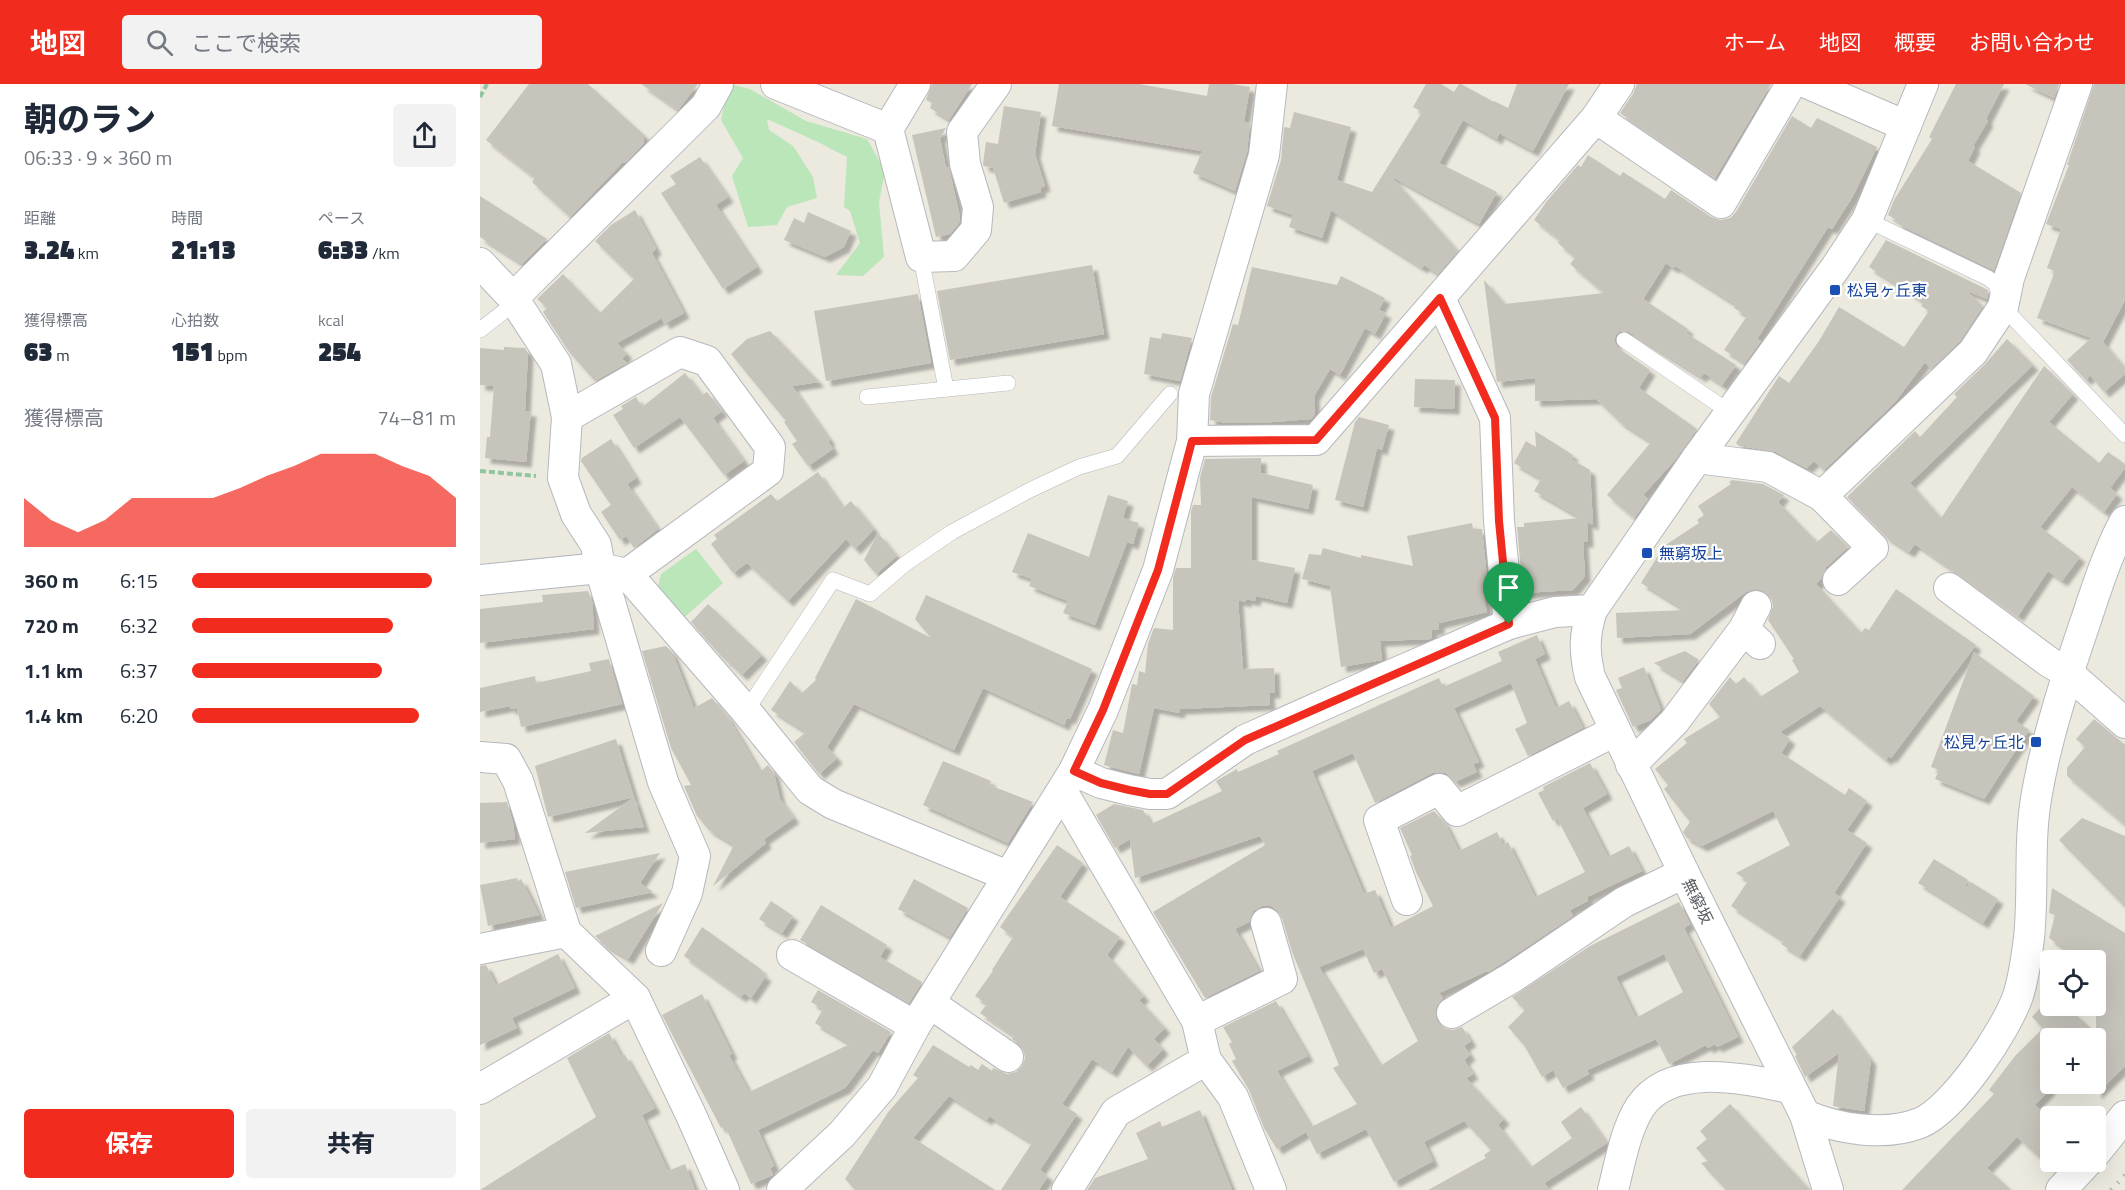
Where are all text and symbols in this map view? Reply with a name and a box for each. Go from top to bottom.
search box [122,15,542,69]
text: 地図 [30,21,86,64]
icon: search [143,26,176,59]
text: ここで検索 [191,26,301,60]
text: ホーム [1724,26,1786,58]
text: 地図 [1819,26,1861,58]
text: 概要 [1894,26,1936,58]
text: お問い合わせ [1969,26,2095,58]
text: 朝のラン [24,94,156,144]
button: share [393,104,456,167]
text: 06:33 · 9 × 360 m [24,142,172,173]
text: 距離 [24,206,56,230]
text: 時間 [171,206,203,230]
text: ペース [318,206,365,230]
text: 3.24 [24,230,74,269]
text: 21:13 [171,230,236,269]
text: 6:33 [318,230,368,269]
text: km [74,241,99,265]
text: /km [368,241,400,265]
place label: 松見ヶ丘東 [1847,278,1927,302]
marker: 松見ヶ丘東 [1828,283,1842,297]
text: 獲得標高 [24,308,88,332]
text: 心拍数 [171,308,219,332]
text: kcal [318,308,344,332]
text: 63 [24,332,53,371]
text: 151 [171,332,214,371]
text: 254 [318,332,361,371]
text: m [53,343,70,367]
text: bpm [214,343,248,367]
text: 獲得標高 [24,402,104,433]
text: 74–81 m [377,402,456,433]
place label: 無窮坂上 [1659,541,1723,565]
marker: 無窮坂上 [1640,546,1654,560]
pin [1483,562,1534,624]
text: 360 m [24,565,79,596]
text: 6:15 [120,565,158,596]
icon: arrive [1492,571,1525,604]
text: 720 m [24,610,79,641]
text: 6:32 [120,610,158,641]
text: 1.1 km [24,655,83,686]
text: 6:37 [120,655,158,686]
text: 1.4 km [24,700,83,731]
text: 6:20 [120,700,158,731]
place label: 松見ヶ丘北 [1944,730,2024,754]
marker: 松見ヶ丘北 [2029,735,2043,749]
street label: 無窮坂 [1677,874,1719,928]
map controls [2040,950,2106,1172]
button: locate [2040,950,2106,1016]
button: + [2040,1028,2106,1094]
button: − [2040,1106,2106,1172]
button: 保存 [24,1109,234,1178]
button: 共有 [246,1109,456,1178]

